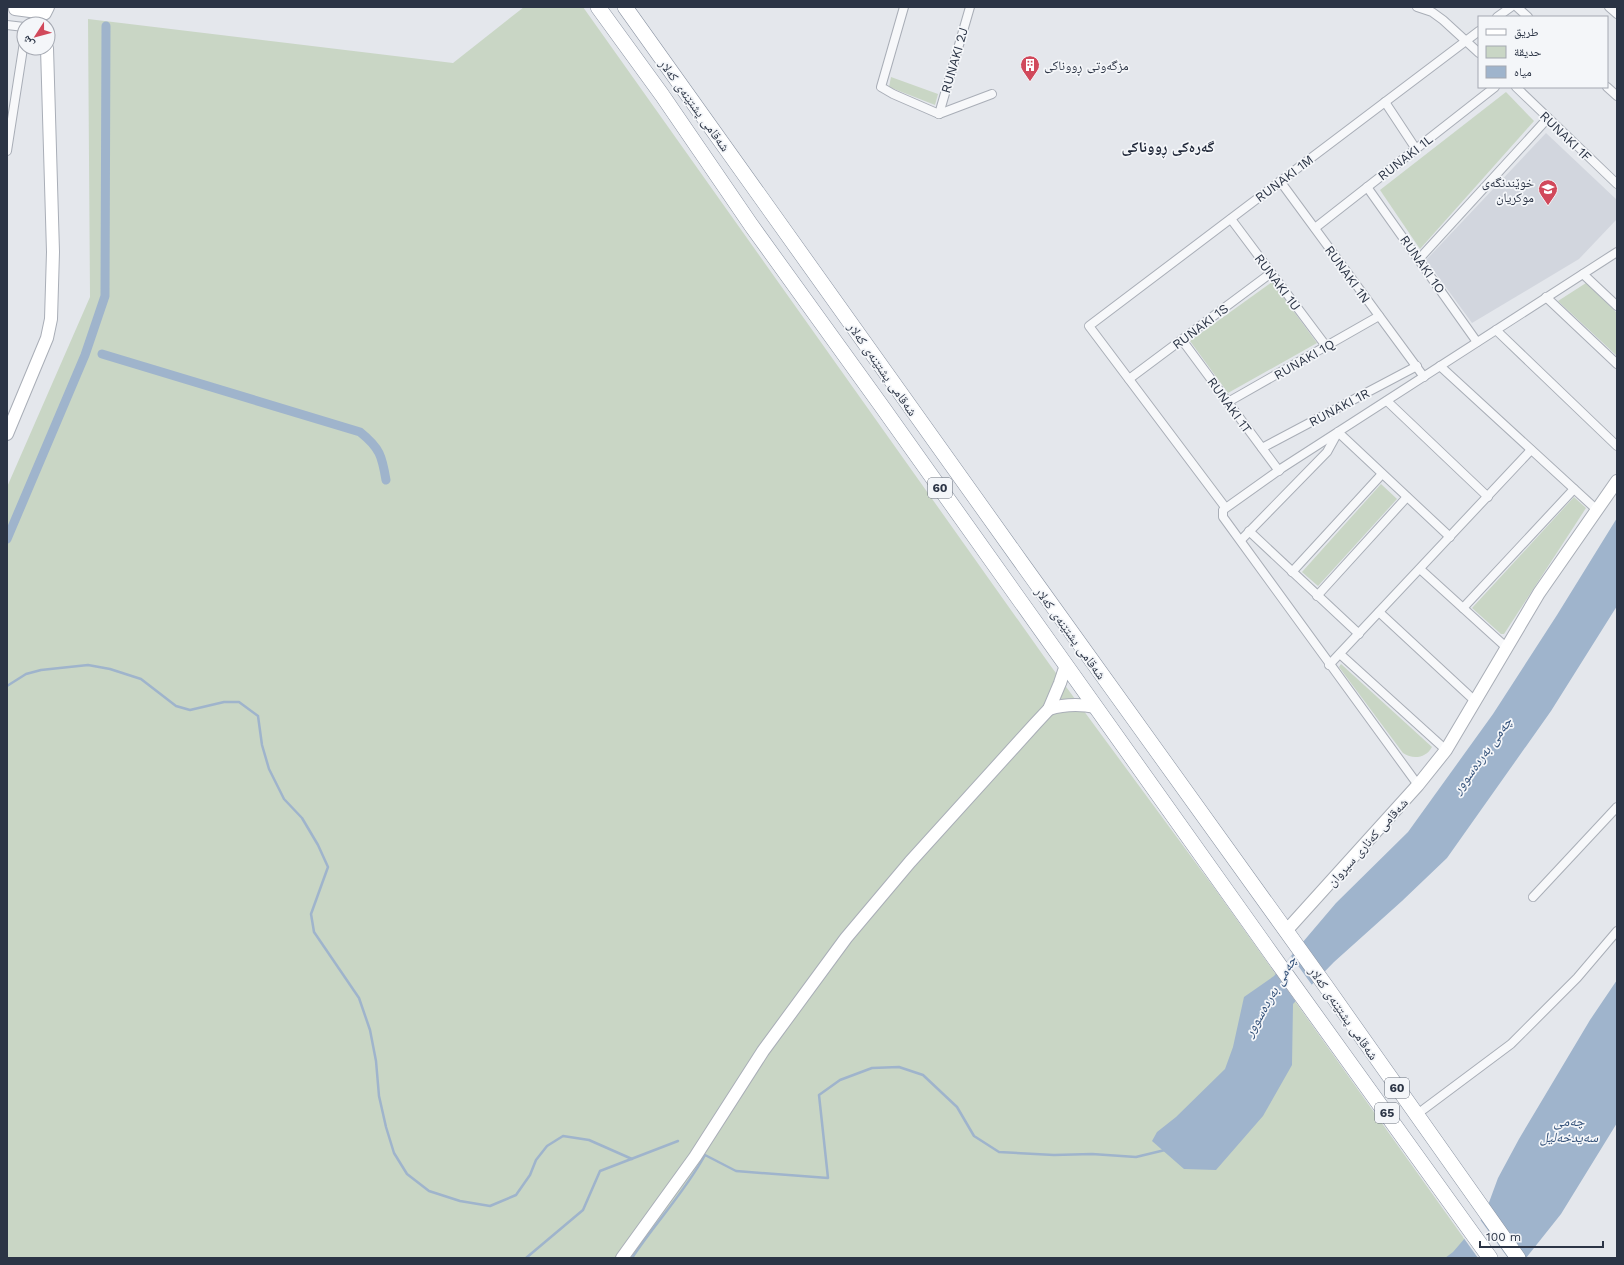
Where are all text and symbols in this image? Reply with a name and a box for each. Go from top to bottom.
north arrow [16,16,56,56]
legend [1478,16,1608,88]
text: طريق [1514,25,1539,39]
street label: RUNAKI 2J [938,26,971,95]
text: ش [19,32,38,50]
text: حديقة [1514,45,1542,59]
building icon: مزگەوتی ڕووناکی [1019,54,1041,82]
street label: شەقامی پشتێنەی کەلار [655,56,733,155]
place label: مزگەوتی ڕووناکی [1044,58,1129,76]
text: مياه [1514,65,1532,79]
street label: RUNAKI 1F [1537,108,1594,165]
street label: RUNAKI 1L [1375,131,1436,183]
district label: گەرەکی ڕووناکی [1122,138,1215,159]
street label: RUNAKI 1M [1252,152,1316,205]
place label: خوێندنگەی موکریان [1482,175,1534,206]
school or university icon: خوێندنگەی موکریان [1537,178,1559,206]
street label: RUNAKI 1O [1397,232,1448,296]
street label: RUNAKI 1N [1322,243,1373,306]
street label: RUNAKI 1U [1252,251,1304,313]
street label: RUNAKI 1S [1169,301,1231,352]
street label: شەقامی پشتێنەی کەلار [843,319,920,419]
street label: RUNAKI 1Q [1271,336,1337,383]
street label: RUNAKI 1T [1204,374,1255,436]
street label: RUNAKI 1R [1306,385,1372,430]
road number: 60 [928,478,952,498]
street label: شەقامی پشتێنەی کەلار [1031,584,1109,683]
water label: چەمی بەردەسوور [1448,713,1517,798]
street label: شەقامی کەناری سیروان [1324,795,1412,890]
water label: چەمی بەردەسوور [1240,952,1301,1041]
street label: شەقامی پشتێنەی کەلار [1304,963,1381,1063]
road number: 60 [1385,1078,1409,1098]
road number: 65 [1375,1103,1399,1123]
water label: چەمی سەیدخەلیل [1540,1113,1599,1146]
scale bar [1480,1223,1603,1249]
text: 100 m [1486,1230,1521,1244]

